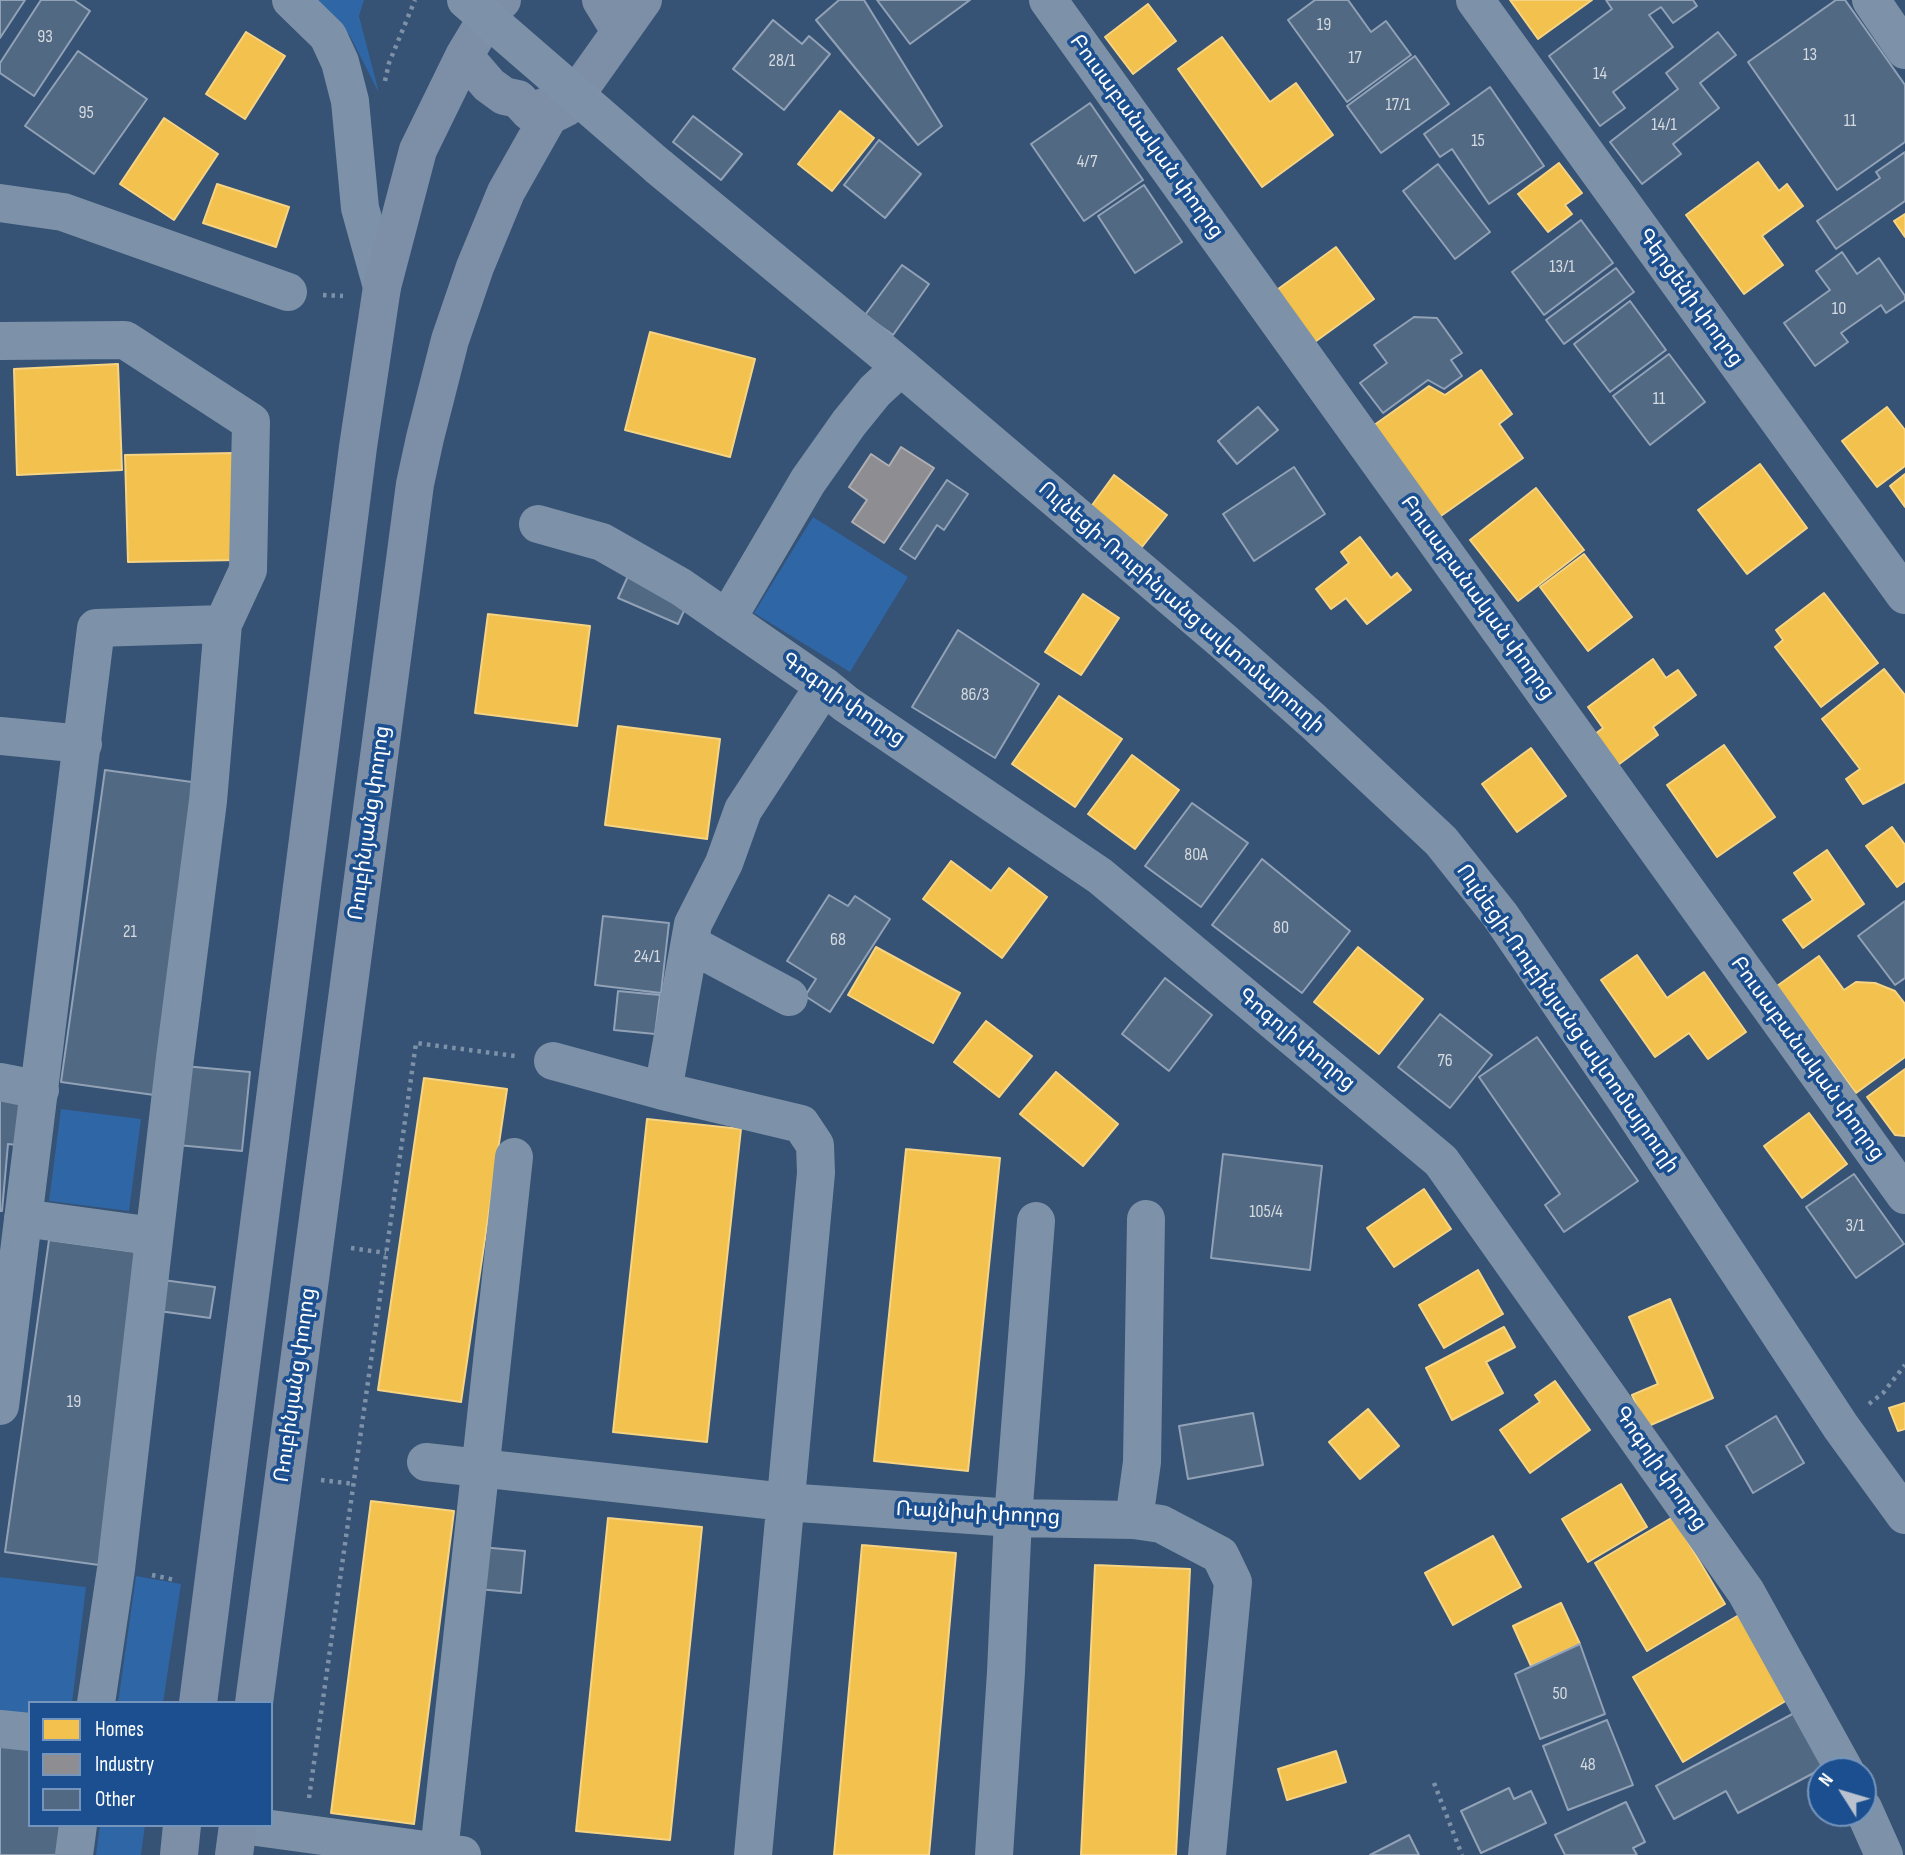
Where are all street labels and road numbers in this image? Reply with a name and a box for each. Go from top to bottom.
street label: Բուսաբանական փողոց [1063,30,1229,244]
street label: Գերցենի փողոց [1632,224,1748,372]
street label: Ուլնեցի-Ռուբինյանց ավտոմայրուղի [1033,477,1329,739]
street label: Բուսաբանական փողոց [1394,491,1560,705]
street label: Գոգոլի փողոց [776,648,910,752]
street label: Ռուբինյանց փողոց [344,724,396,922]
street label: Ուլնեցի-Ռուբինյանց ավտոմայրուղի [1450,860,1684,1178]
street label: Բուսաբանական փողոց [1724,952,1890,1166]
street label: Գոգոլի փողոց [1232,984,1360,1096]
street label: Ռուբինյանց փողոց [270,1286,322,1484]
street label: Գոգոլի փողոց [1608,1402,1712,1536]
street label: Ռայնիսի փողոց [895,1497,1061,1531]

